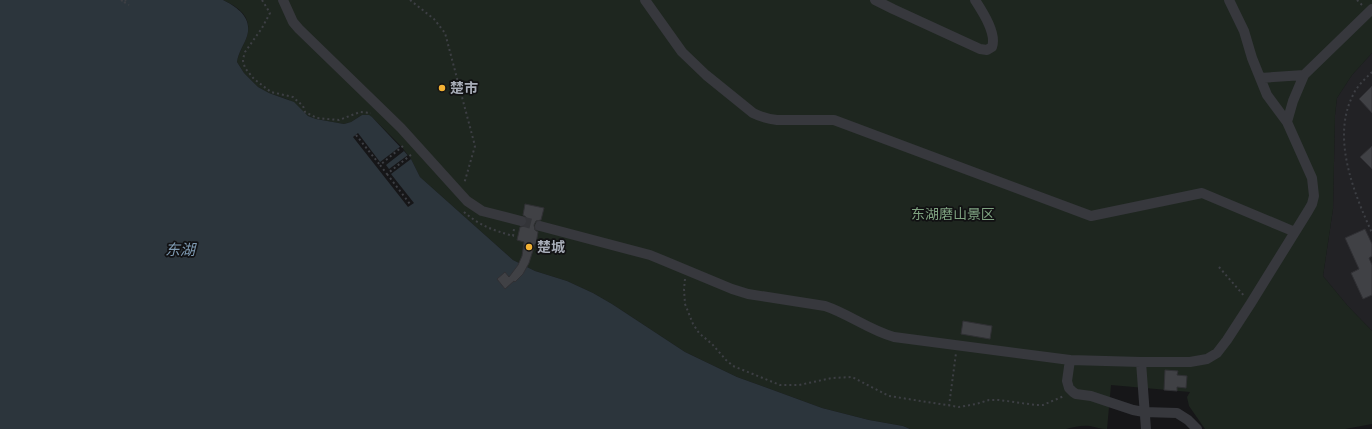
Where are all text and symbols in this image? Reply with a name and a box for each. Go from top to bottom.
place label: 楚市 [450,80,478,96]
marker: 楚市 [437,83,447,93]
park label: 东湖磨山景区 [911,206,995,222]
place label: 楚城 [537,239,565,255]
water label: 东湖 [165,241,197,258]
marker: 楚城 [524,242,534,252]

